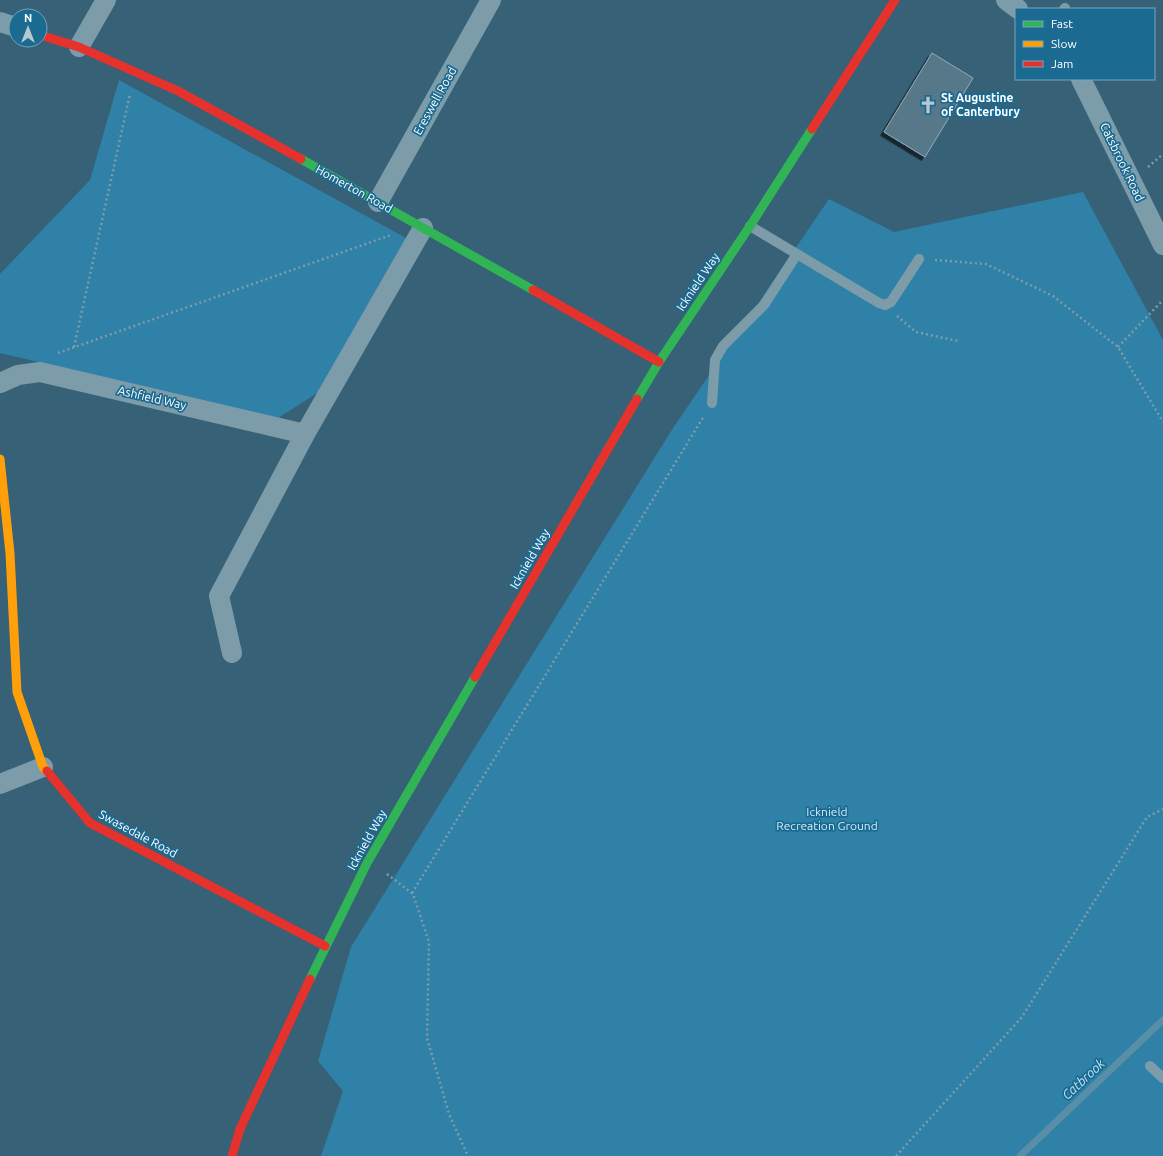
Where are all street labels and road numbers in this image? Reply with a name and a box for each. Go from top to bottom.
street label: Ereswell Road [411,64,459,137]
street label: Catsbrook Road [1098,120,1147,203]
street label: Homerton Road [314,162,395,215]
street label: Icknield Way [674,250,722,313]
street label: Ashfield Way [117,383,188,412]
street label: Icknield Way [507,526,552,591]
street label: Swasedale Road [97,807,180,860]
street label: Icknield Way [345,807,389,872]

